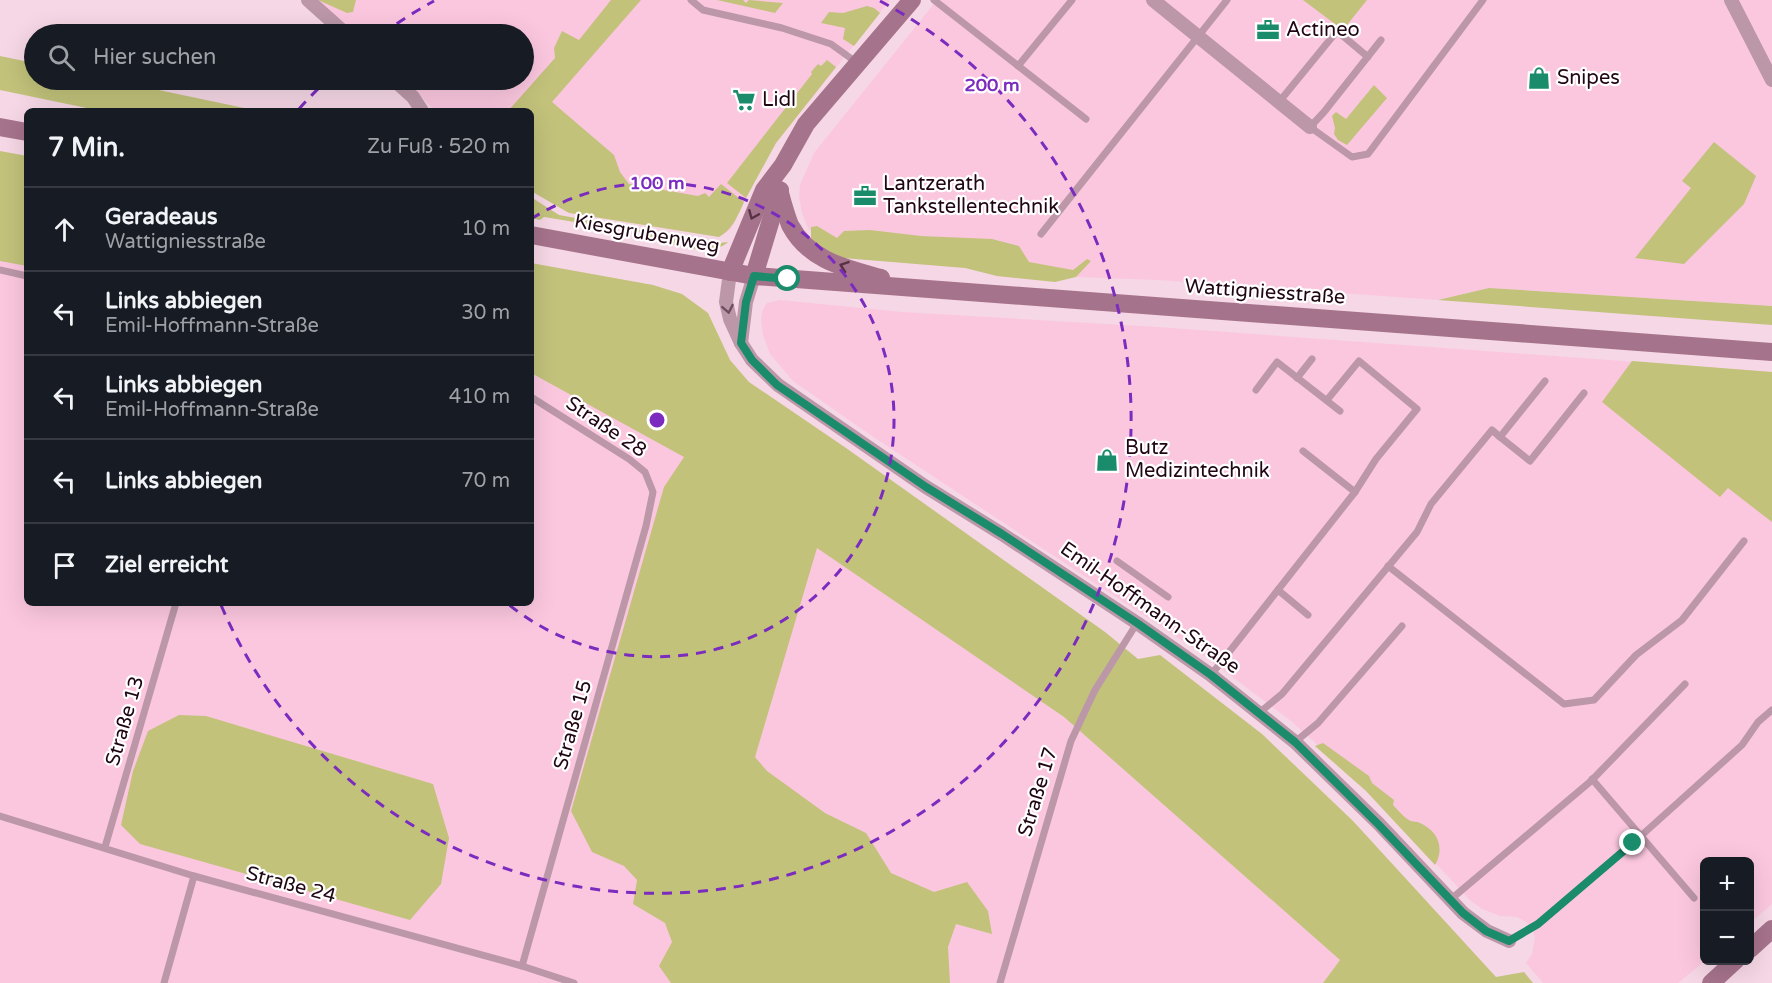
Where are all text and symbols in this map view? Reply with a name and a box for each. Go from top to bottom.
office icon: Actineo [1255,17,1281,43]
place label: Actineo [1286,18,1360,42]
search box [24,24,534,90]
icon: search [45,41,78,74]
text: Hier suchen [93,44,216,70]
shop icon: Snipes [1526,65,1552,91]
place label: Snipes [1557,66,1620,90]
text: 200 m [964,74,1020,96]
supermarket icon: Lidl [731,87,757,113]
place label: Lidl [762,88,796,112]
text: 7 Min. [48,132,125,163]
text: Zu Fuß · 520 m [367,135,510,159]
text: 100 m [629,172,685,194]
place label: Lantzerath Tankstellentechnik [883,172,1059,219]
office icon: Lantzerath Tankstellentechnik [852,183,878,209]
text: Geradeaus [105,204,217,230]
street label: Kiesgrubenweg [572,209,722,259]
one-way arrow [749,209,761,220]
icon: ahead [48,213,81,246]
text: 10 m [461,217,510,241]
text: Wattigniesstraße [105,230,266,254]
one-way arrow [839,261,850,274]
route start [774,265,800,291]
street label: Wattigniesstraße [1184,274,1346,310]
text: Links abbiegen [105,288,263,314]
icon: left [48,297,81,330]
text: 30 m [461,301,510,325]
one-way arrow [721,303,734,313]
text: Emil-Hoffmann-Straße [105,314,319,338]
text: Links abbiegen [105,372,263,398]
icon: left [48,381,81,414]
text: 410 m [449,385,510,409]
street label: Straße 28 [561,391,651,463]
text: Emil-Hoffmann-Straße [105,398,319,422]
centre of rings [647,410,667,430]
place label: Butz Medizintechnik [1125,436,1270,483]
shop icon: Butz Medizintechnik [1094,447,1120,473]
icon: left [48,465,81,498]
text: Links abbiegen [105,468,263,494]
text: 70 m [461,469,510,493]
street label: Emil-Hoffmann-Straße [1056,537,1244,679]
icon: arrive [48,549,81,582]
text: Ziel erreicht [105,552,228,578]
street label: Straße 13 [101,673,149,769]
street label: Straße 15 [549,677,597,773]
street label: Straße 17 [1013,744,1063,840]
route end [1619,829,1645,855]
map controls [1700,857,1754,965]
button: + [1700,857,1754,911]
street label: Straße 24 [243,861,339,909]
button: − [1700,911,1754,965]

